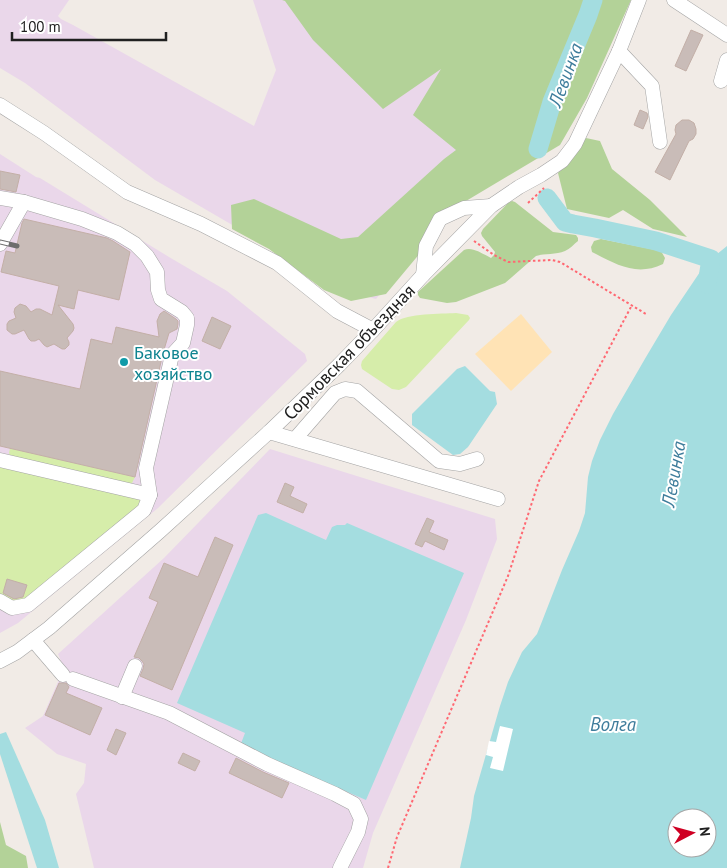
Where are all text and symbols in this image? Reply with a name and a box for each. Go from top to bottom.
scale bar [12,10,166,42]
text: 100 m [20,17,61,36]
water label: Левинка [542,39,588,111]
street label: Сормовская объездная [278,279,420,425]
place label: Баковое хозяйство [134,341,212,385]
marker: Баковое хозяйство [118,356,130,368]
water label: Левинка [655,439,691,510]
water label: Волга [590,712,637,736]
north arrow [667,808,717,858]
text: N [695,826,714,837]

